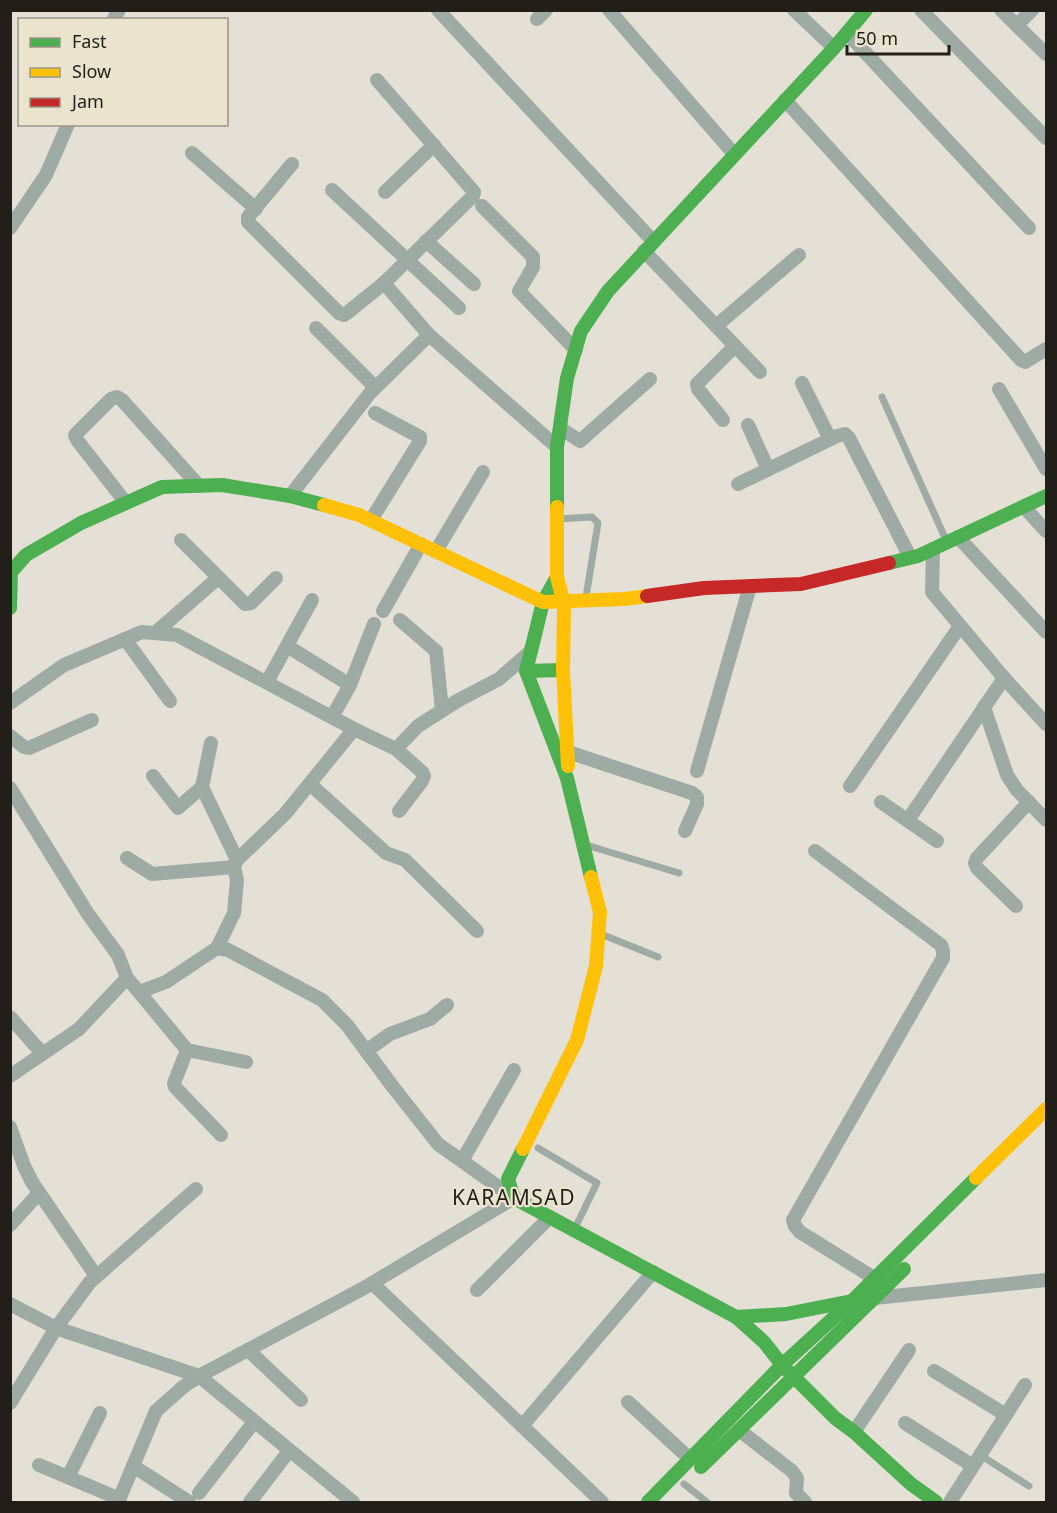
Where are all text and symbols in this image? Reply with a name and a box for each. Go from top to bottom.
legend [18,18,228,126]
scale bar [847,18,949,56]
text: 50 m [856,26,898,50]
text: Fast [72,29,107,53]
text: Slow [72,59,111,83]
text: Jam [70,89,104,113]
district label: KARAMSAD [452,1183,576,1211]

